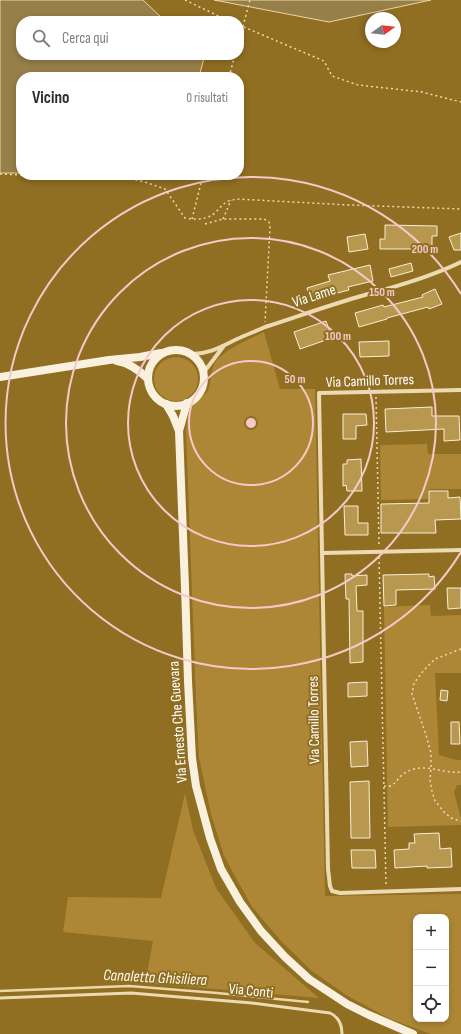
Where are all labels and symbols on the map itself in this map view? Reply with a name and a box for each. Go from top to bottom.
north arrow [365,12,401,48]
text: 200 m [412,242,438,257]
street label: Via Lame [290,280,338,312]
text: 150 m [369,285,395,300]
text: 100 m [325,329,351,344]
street label: Via Camillo Torres [326,370,414,392]
text: 50 m [285,372,305,387]
centre of rings [244,416,258,430]
street label: Via Ernesto Che Guevara [164,660,192,784]
street label: Via Camillo Torres [304,676,324,764]
water label: Canaletta Ghisiliera [103,966,208,990]
street label: Via Conti [228,979,275,1003]

